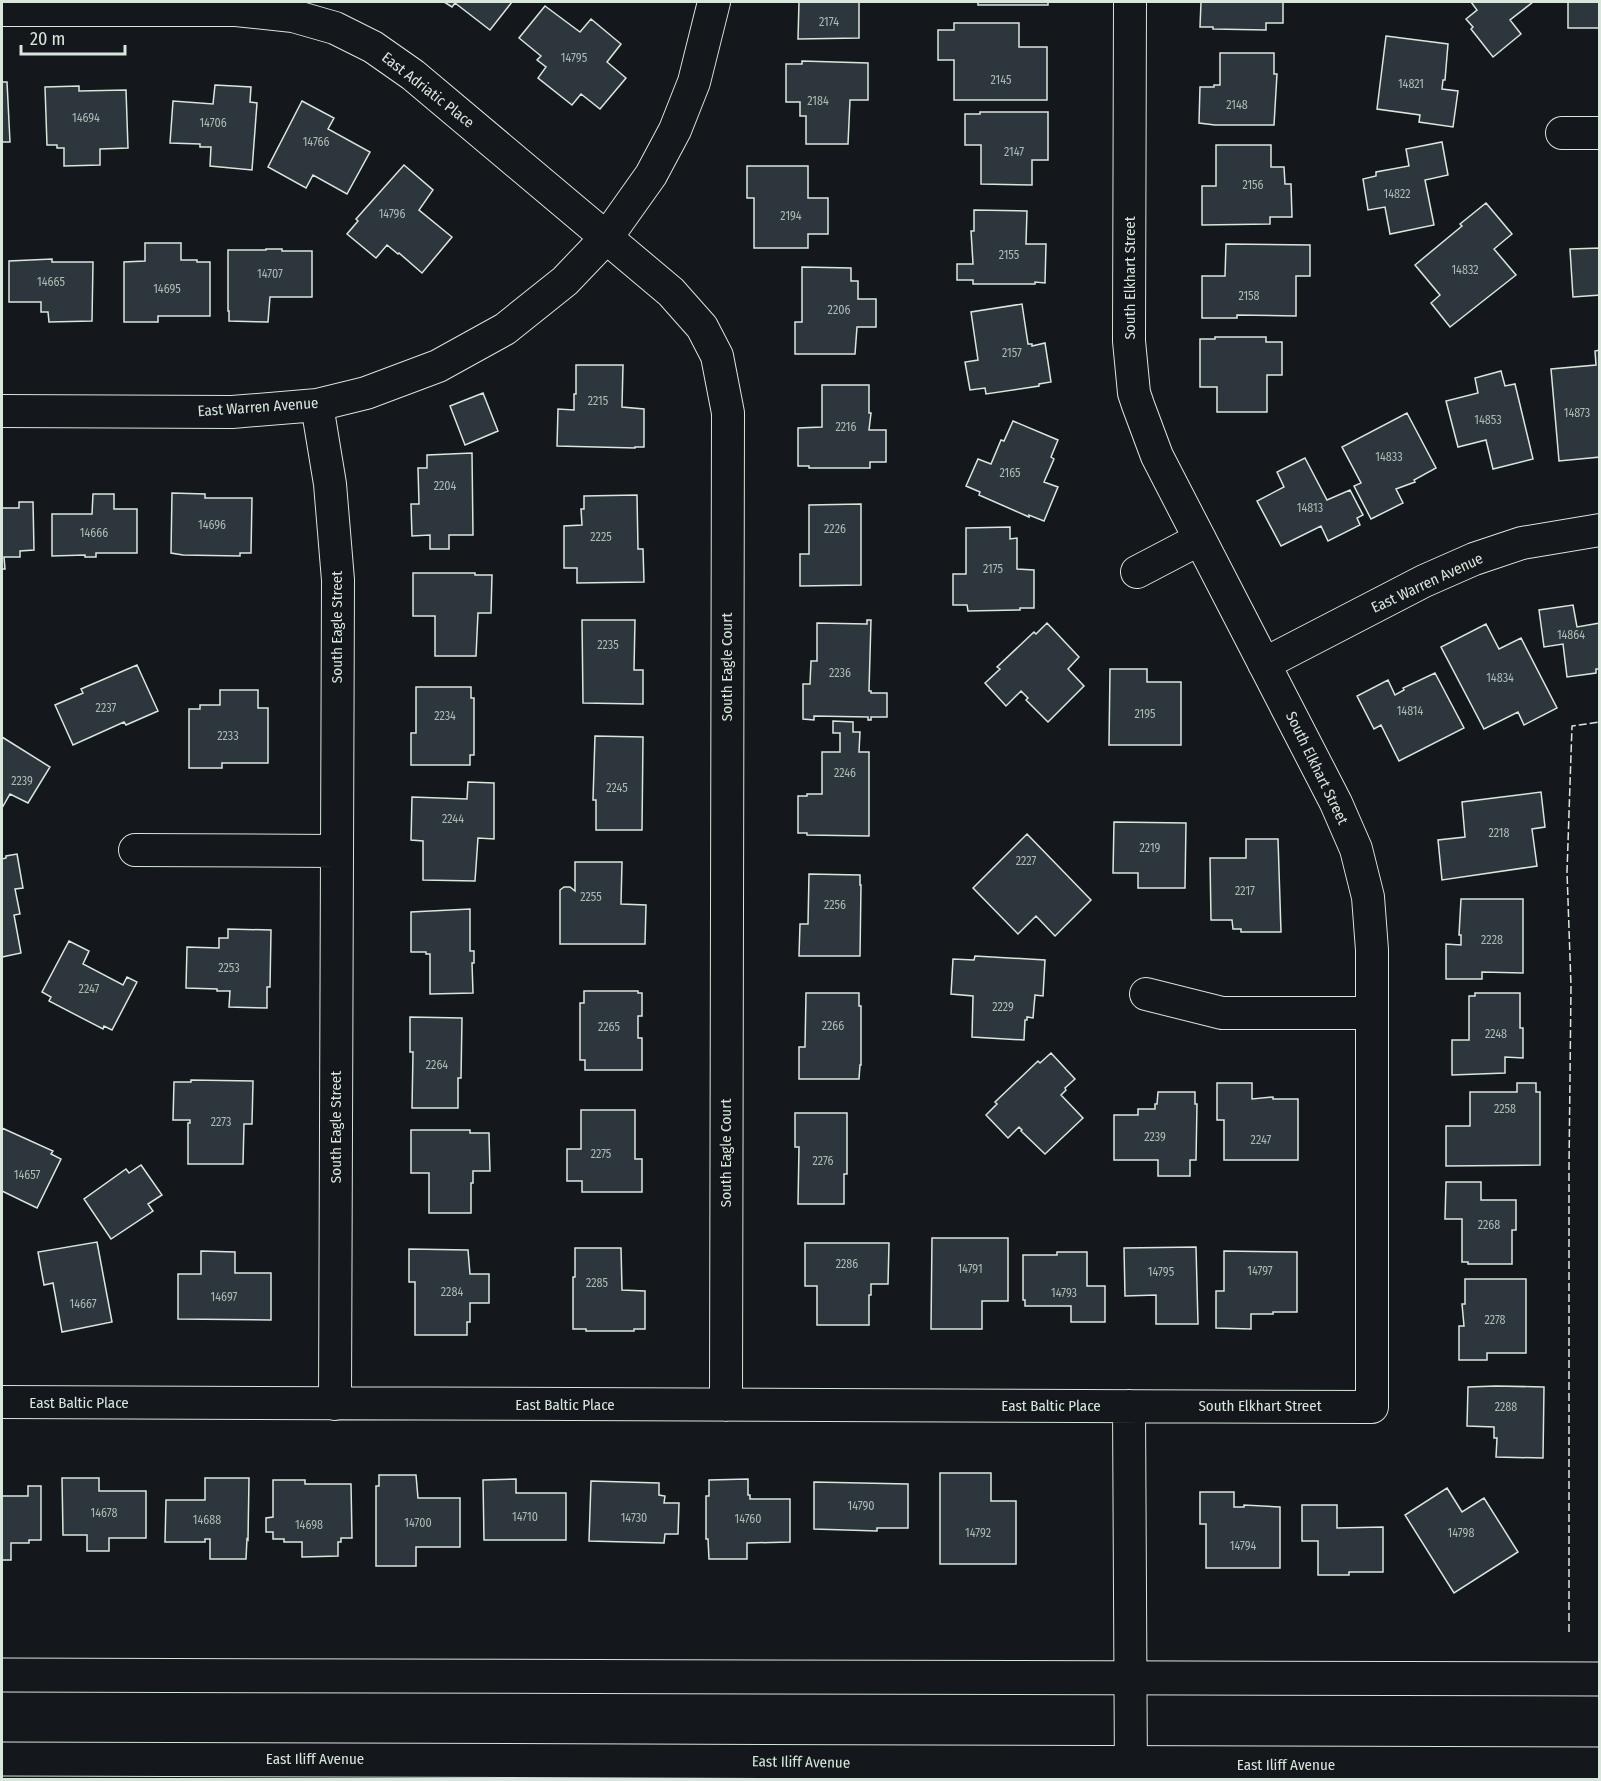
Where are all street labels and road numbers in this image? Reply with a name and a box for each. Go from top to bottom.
street label: East Adriatic Place [378,48,478,132]
street label: South Elkhart Street [1121,216,1139,340]
street label: East Warren Avenue [197,394,319,420]
street label: East Warren Avenue [1368,549,1486,617]
street label: South Eagle Street [328,571,346,683]
street label: South Eagle Court [718,613,736,721]
street label: South Elkhart Street [1282,709,1352,827]
street label: South Eagle Street [327,1071,345,1183]
street label: South Eagle Court [717,1099,735,1207]
street label: East Baltic Place [29,1394,129,1412]
street label: East Baltic Place [515,1396,615,1414]
street label: East Baltic Place [1001,1397,1101,1415]
street label: South Elkhart Street [1198,1397,1322,1415]
street label: East Iliff Avenue [266,1750,364,1768]
street label: East Iliff Avenue [752,1752,850,1772]
street label: East Iliff Avenue [1237,1756,1335,1774]

